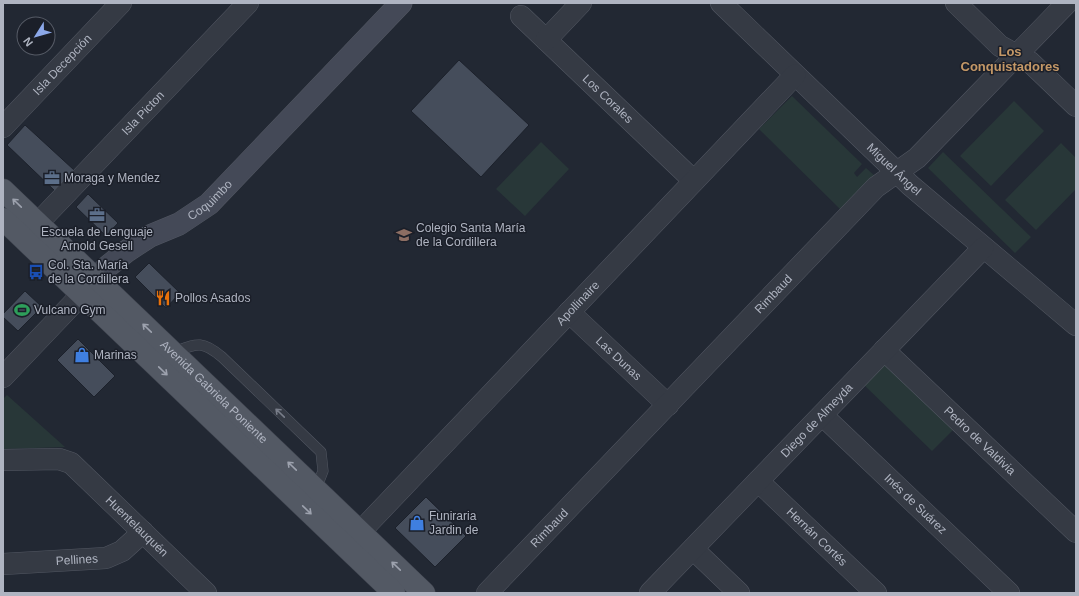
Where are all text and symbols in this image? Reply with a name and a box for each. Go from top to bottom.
north arrow [16,16,56,56]
street label: Isla Decepción [30,31,95,98]
text: N [21,35,35,49]
district label: Los Conquistadores [961,44,1059,74]
street label: Los Corales [580,72,636,126]
street label: Isla Picton [119,88,167,138]
street label: Miguel Ángel [864,140,924,198]
office icon: Moraga y Mendez [43,169,61,187]
place label: Moraga y Mendez [64,171,160,185]
street label: Coquimbo [185,177,235,223]
one-way arrow [12,199,22,208]
office icon: Escuela de Lenguaje Arnold Gesell [88,206,106,224]
place label: Colegio Santa María de la Cordillera [416,221,526,249]
place label: Escuela de Lenguaje Arnold Gesell [41,225,153,253]
school or university icon: Colegio Santa María de la Cordillera [395,226,413,244]
place label: Col. Sta. María de la Cordillera [48,258,129,286]
bus stop icon: Col. Sta. María de la Cordillera [27,263,45,281]
street label: Rimbaud [752,272,795,316]
street label: Apollinaire [553,278,603,328]
restaurant icon: Pollos Asados [154,289,172,307]
place label: Pollos Asados [175,291,250,305]
sports icon: Vulcano Gym [13,301,31,319]
place label: Vulcano Gym [34,303,106,317]
one-way arrow [142,324,152,333]
street label: Las Dunas [593,334,644,383]
street label: Avenida Gabriela Poniente [158,337,271,447]
shop icon: Marinas [73,346,91,364]
place label: Marinas [94,348,137,362]
one-way arrow [158,366,168,376]
street label: Diego de Almeyda [778,380,856,460]
street label: Pedro de Valdivia [941,404,1019,478]
one-way arrow [275,408,285,418]
one-way arrow [287,462,297,471]
street label: Inés de Suárez [881,471,950,537]
street label: Huentelauquén [103,493,171,560]
one-way arrow [302,505,312,514]
street label: Hernán Cortés [784,505,850,569]
street label: Rimbaud [528,506,571,550]
place label: Funiraria Jardin de [429,509,479,537]
shop icon: Funiraria Jardin de [408,514,426,532]
street label: Pellines [55,551,98,568]
one-way arrow [391,561,401,571]

